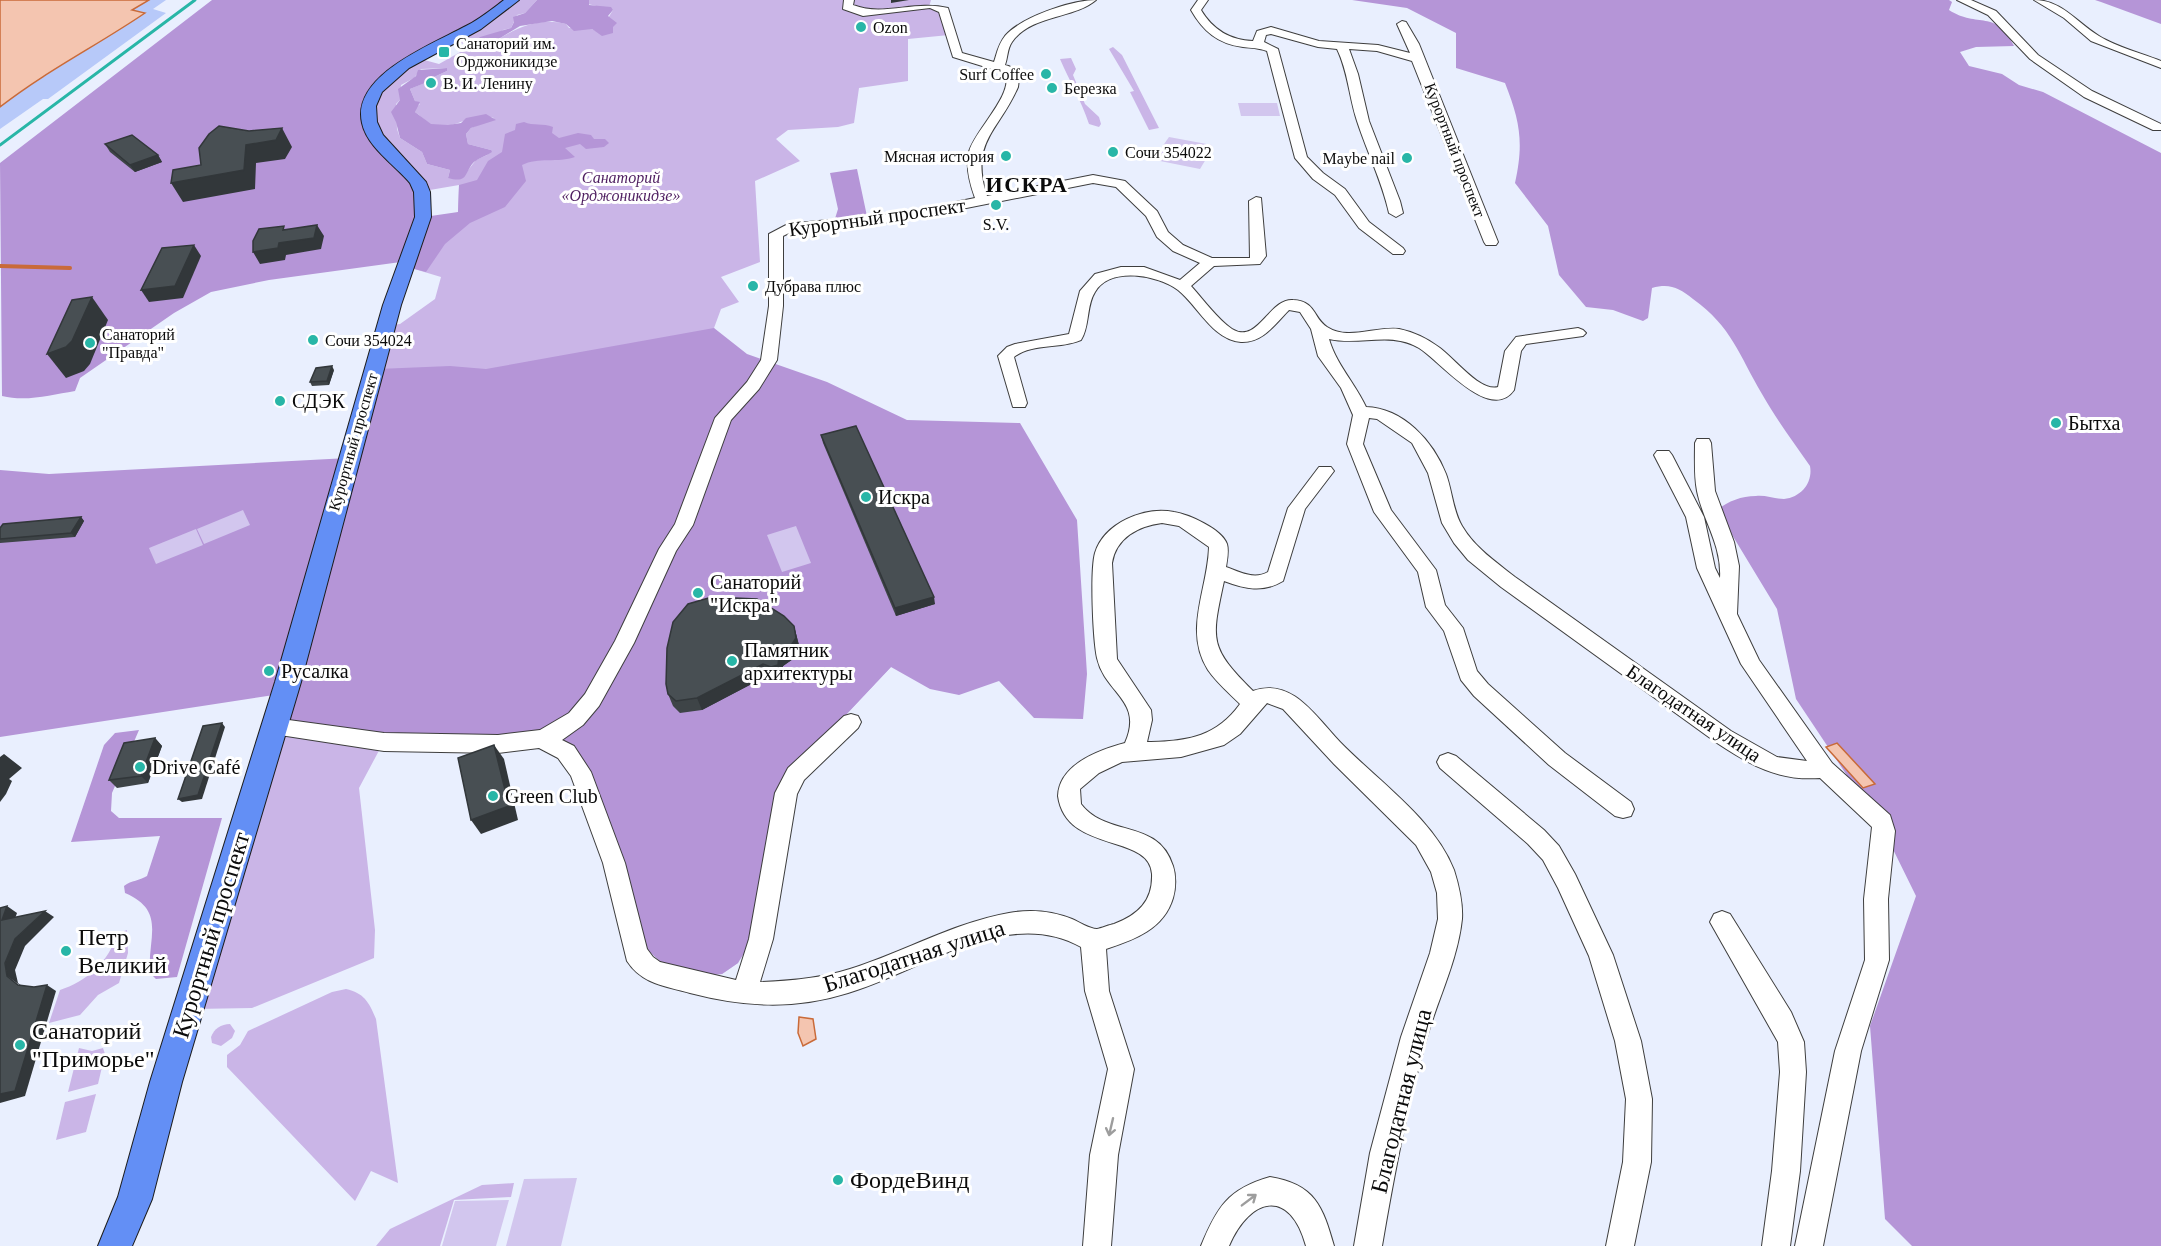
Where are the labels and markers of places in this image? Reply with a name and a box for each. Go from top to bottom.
place label: Ozon [873,19,908,36]
marker: Ozon [854,20,868,34]
place label: Санаторий им. Орджоникидзе [456,35,557,71]
marker: Санаторий им. Орджоникидзе [437,45,451,59]
place label: Surf Coffee [959,66,1034,83]
marker: Surf Coffee [1039,67,1053,81]
place label: В. И. Ленину [443,75,533,93]
marker: В. И. Ленину [424,76,438,90]
place label: Березка [1064,80,1117,98]
marker: Березка [1045,81,1059,95]
place label: Сочи 354022 [1125,144,1212,161]
marker: Сочи 354022 [1106,145,1120,159]
place label: Мясная история [884,148,995,166]
marker: Мясная история [999,149,1013,163]
place label: Maybe nail [1323,150,1396,168]
marker: Maybe nail [1400,151,1414,165]
marker: S.V. [989,198,1003,212]
place label: S.V. [983,216,1009,233]
place label: Дубрава плюс [765,278,861,296]
marker: Дубрава плюс [746,279,760,293]
place label: Санаторий "Правда" [102,326,175,362]
place label: Сочи 354024 [325,332,412,349]
marker: Сочи 354024 [306,333,320,347]
marker: Санаторий "Правда" [83,336,97,350]
place label: СДЭК [292,390,346,413]
marker: СДЭК [273,394,287,408]
place label: Бытха [2068,412,2120,434]
marker: Бытха [2049,416,2063,430]
place label: Искра [878,486,930,509]
marker: Искра [859,490,873,504]
place label: Санаторий "Искра" [710,571,801,617]
marker: Санаторий "Искра" [691,586,705,600]
place label: Памятник архитектуры [744,639,853,685]
marker: Памятник архитектуры [725,654,739,668]
place label: Русалка [281,660,349,683]
marker: Русалка [262,664,276,678]
place label: Drive Café [152,756,240,778]
marker: Drive Café [133,760,147,774]
place label: Green Club [505,785,598,807]
marker: Green Club [486,789,500,803]
place label: Петр Великий [78,924,167,978]
marker: Петр Великий [59,944,73,958]
place label: Санаторий "Приморье" [32,1018,155,1072]
marker: Санаторий "Приморье" [13,1038,27,1052]
place label: ФордеВинд [850,1167,969,1193]
marker: ФордеВинд [831,1173,845,1187]

